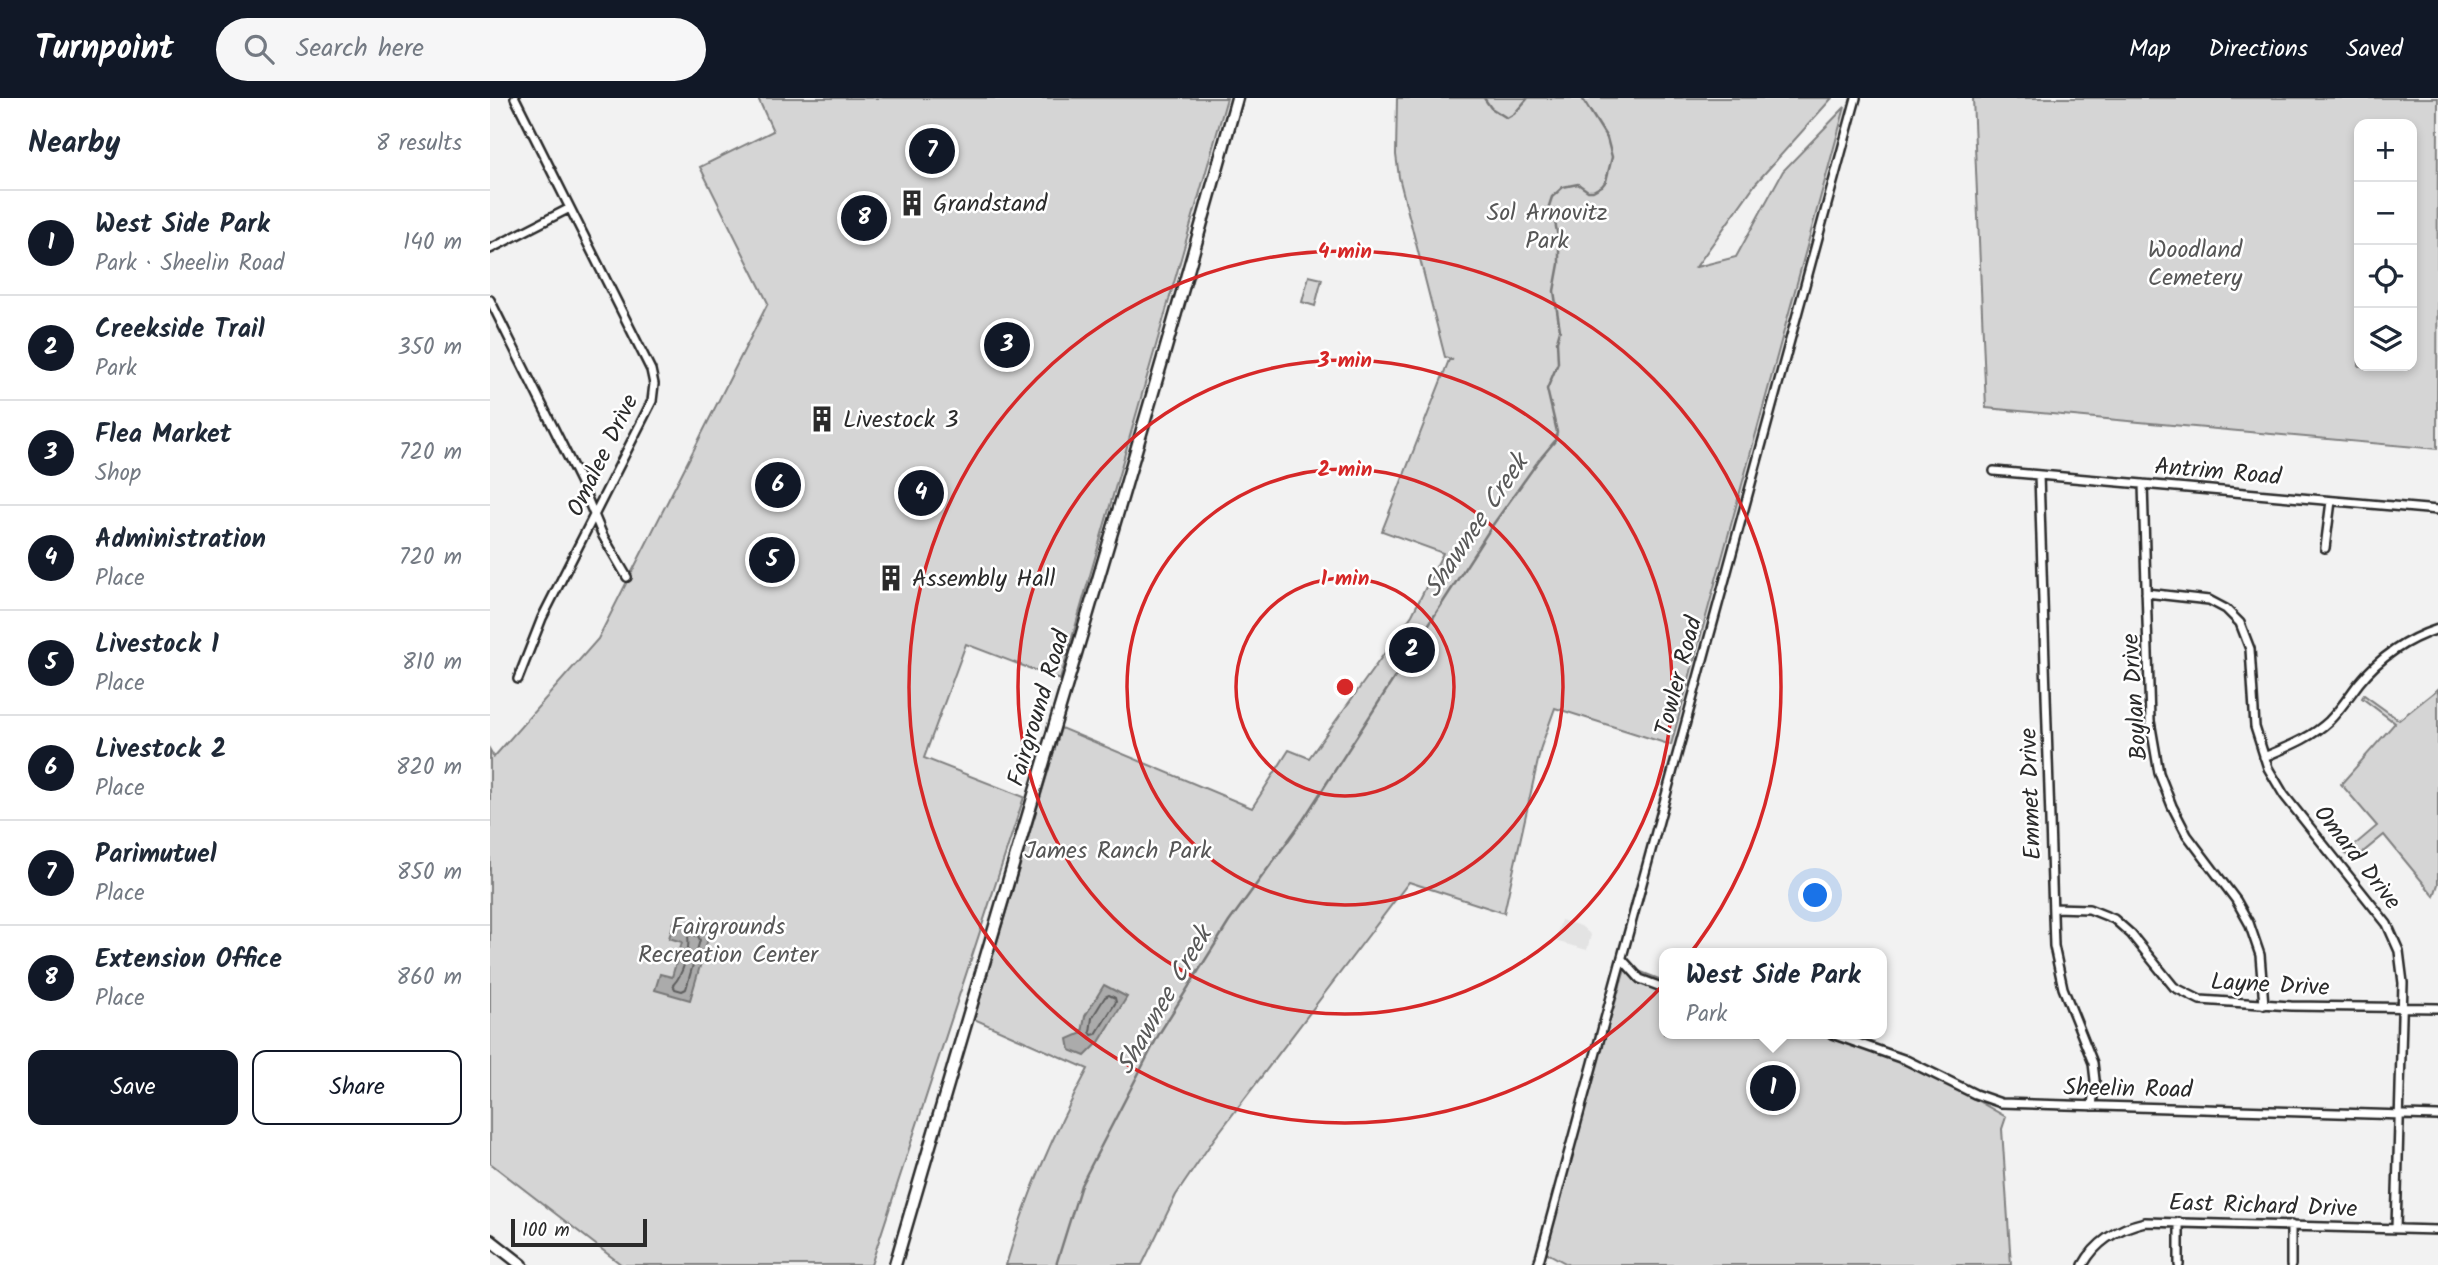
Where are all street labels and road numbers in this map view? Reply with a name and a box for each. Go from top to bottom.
street label: Omalee Drive [557,388,650,524]
street label: Antrim Road [2153,448,2284,498]
street label: Towler Road [1645,611,1714,740]
street label: Fairground Road [997,624,1082,791]
street label: Boylan Drive [2112,632,2159,762]
street label: Emmet Drive [2010,727,2053,861]
street label: Omard Drive [2303,797,2411,919]
street label: Layne Drive [2210,963,2331,1008]
street label: Sheelin Road [2063,1069,2194,1110]
street label: East Richard Drive [2168,1184,2358,1229]

